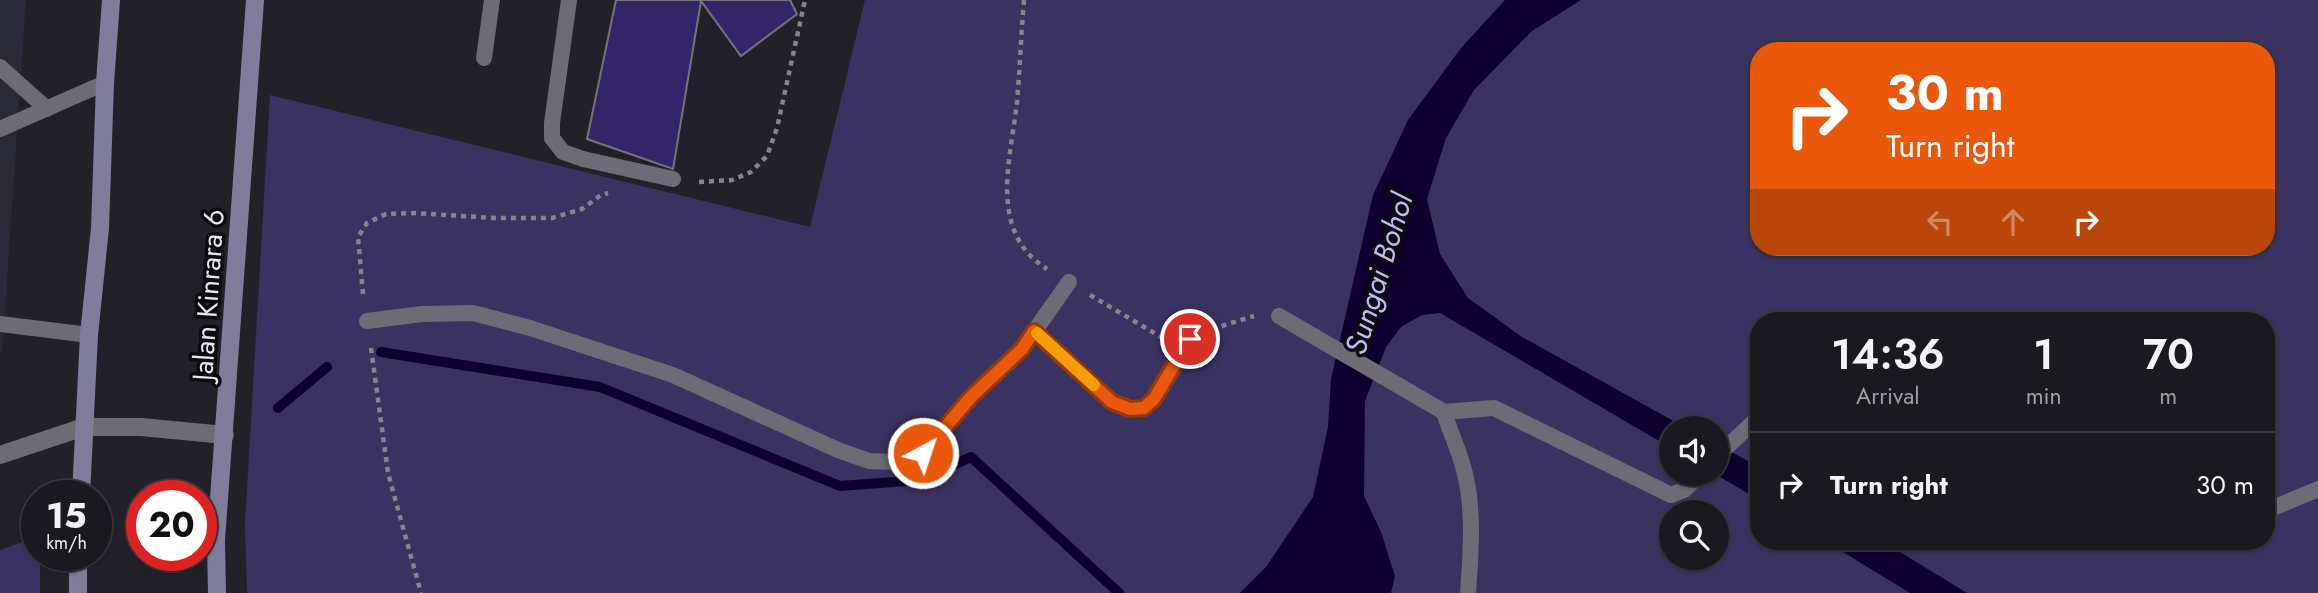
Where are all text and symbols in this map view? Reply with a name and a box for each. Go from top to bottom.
text: 30 m [1886,58,2004,128]
icon: right [1771,70,1862,161]
text: Turn right [1886,123,2015,169]
water label: Sungai Bohol [1334,187,1424,360]
icon: left [1921,203,1959,241]
icon: ahead [1994,203,2032,241]
icon: right [2067,203,2105,241]
street label: Jalan Kinrara 6 [182,208,235,386]
pin [1160,309,1220,369]
icon: arrive [1171,320,1209,358]
text: 14:36 [1831,324,1945,385]
text: 1 [2033,324,2054,385]
text: 70 [2143,324,2194,385]
text: Arrival [1856,379,1920,413]
text: min [2026,379,2062,413]
text: m [2159,379,2177,413]
position arrow [886,416,960,490]
map controls [1659,416,1729,570]
button: sound [1659,416,1729,486]
icon: right [1771,466,1809,504]
text: Turn right [1830,466,1948,504]
text: 30 m [2196,466,2254,504]
speed limit sign: 20 [126,480,217,571]
text: 15 [46,491,87,541]
button: search [1659,500,1729,570]
text: km/h [46,530,87,556]

